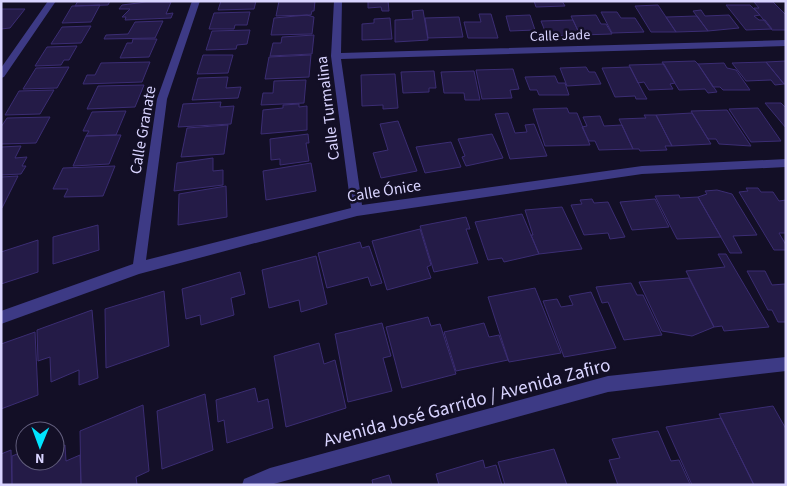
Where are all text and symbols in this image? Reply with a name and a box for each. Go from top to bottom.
street label: Calle Jade [529,25,591,47]
street label: Calle Turmalina [311,55,345,161]
street label: Calle Granate [124,84,162,176]
street label: Calle Ónice [345,174,423,208]
street label: Avenida José Garrido / Avenida Zafiro [321,352,613,454]
north arrow [15,421,65,471]
text: N [35,448,45,468]

